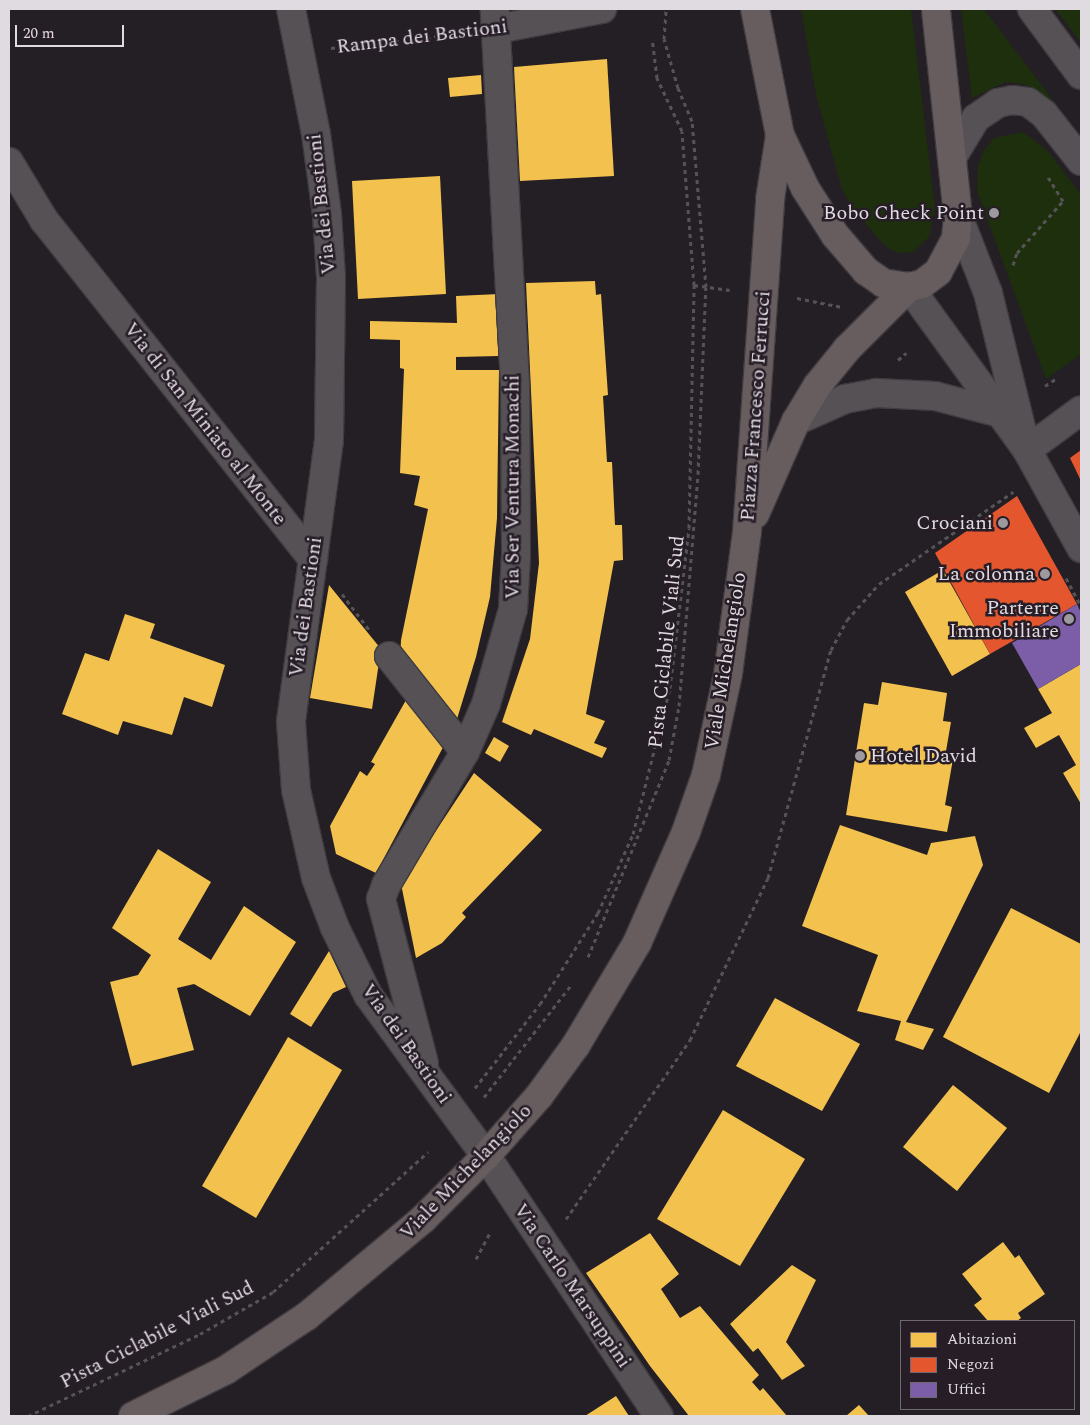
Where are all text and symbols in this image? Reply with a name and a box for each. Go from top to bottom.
scale bar [18,15,126,47]
street label: Rampa dei Bastioni [335,15,509,59]
text: 20 m [23,22,55,45]
street label: Via dei Bastioni [303,132,341,276]
place label: Bobo Check Point [823,201,984,225]
marker: Bobo Check Point [988,207,1000,219]
street label: Piazza Francesco Ferrucci [736,290,776,522]
street label: Via di San Miniato al Monte [118,318,292,530]
street label: Via Ser Ventura Monachi [501,375,525,599]
place label: Crociani [916,511,993,535]
marker: Crociani [997,517,1009,529]
street label: Pista Ciclabile Viali Sud [644,534,690,750]
street label: Via dei Bastioni [284,535,328,679]
place label: La colonna [938,562,1035,586]
marker: La colonna [1039,568,1051,580]
street label: Viale Michelangiolo [700,570,752,752]
place label: Parterre Immobiliare [949,596,1059,643]
marker: Parterre Immobiliare [1063,613,1075,625]
place label: Hotel David [870,744,977,768]
marker: Hotel David [854,750,866,762]
street label: Via dei Bastioni [356,979,456,1109]
street label: Viale Michelangiolo [395,1099,537,1245]
street label: Via Carlo Marsuppini [508,1199,636,1373]
street label: Pista Ciclabile Viali Sud [56,1276,258,1394]
legend [900,1320,1075,1410]
text: Abitazioni [947,1328,1017,1351]
text: Negozi [947,1353,994,1376]
text: Uffici [947,1378,986,1401]

